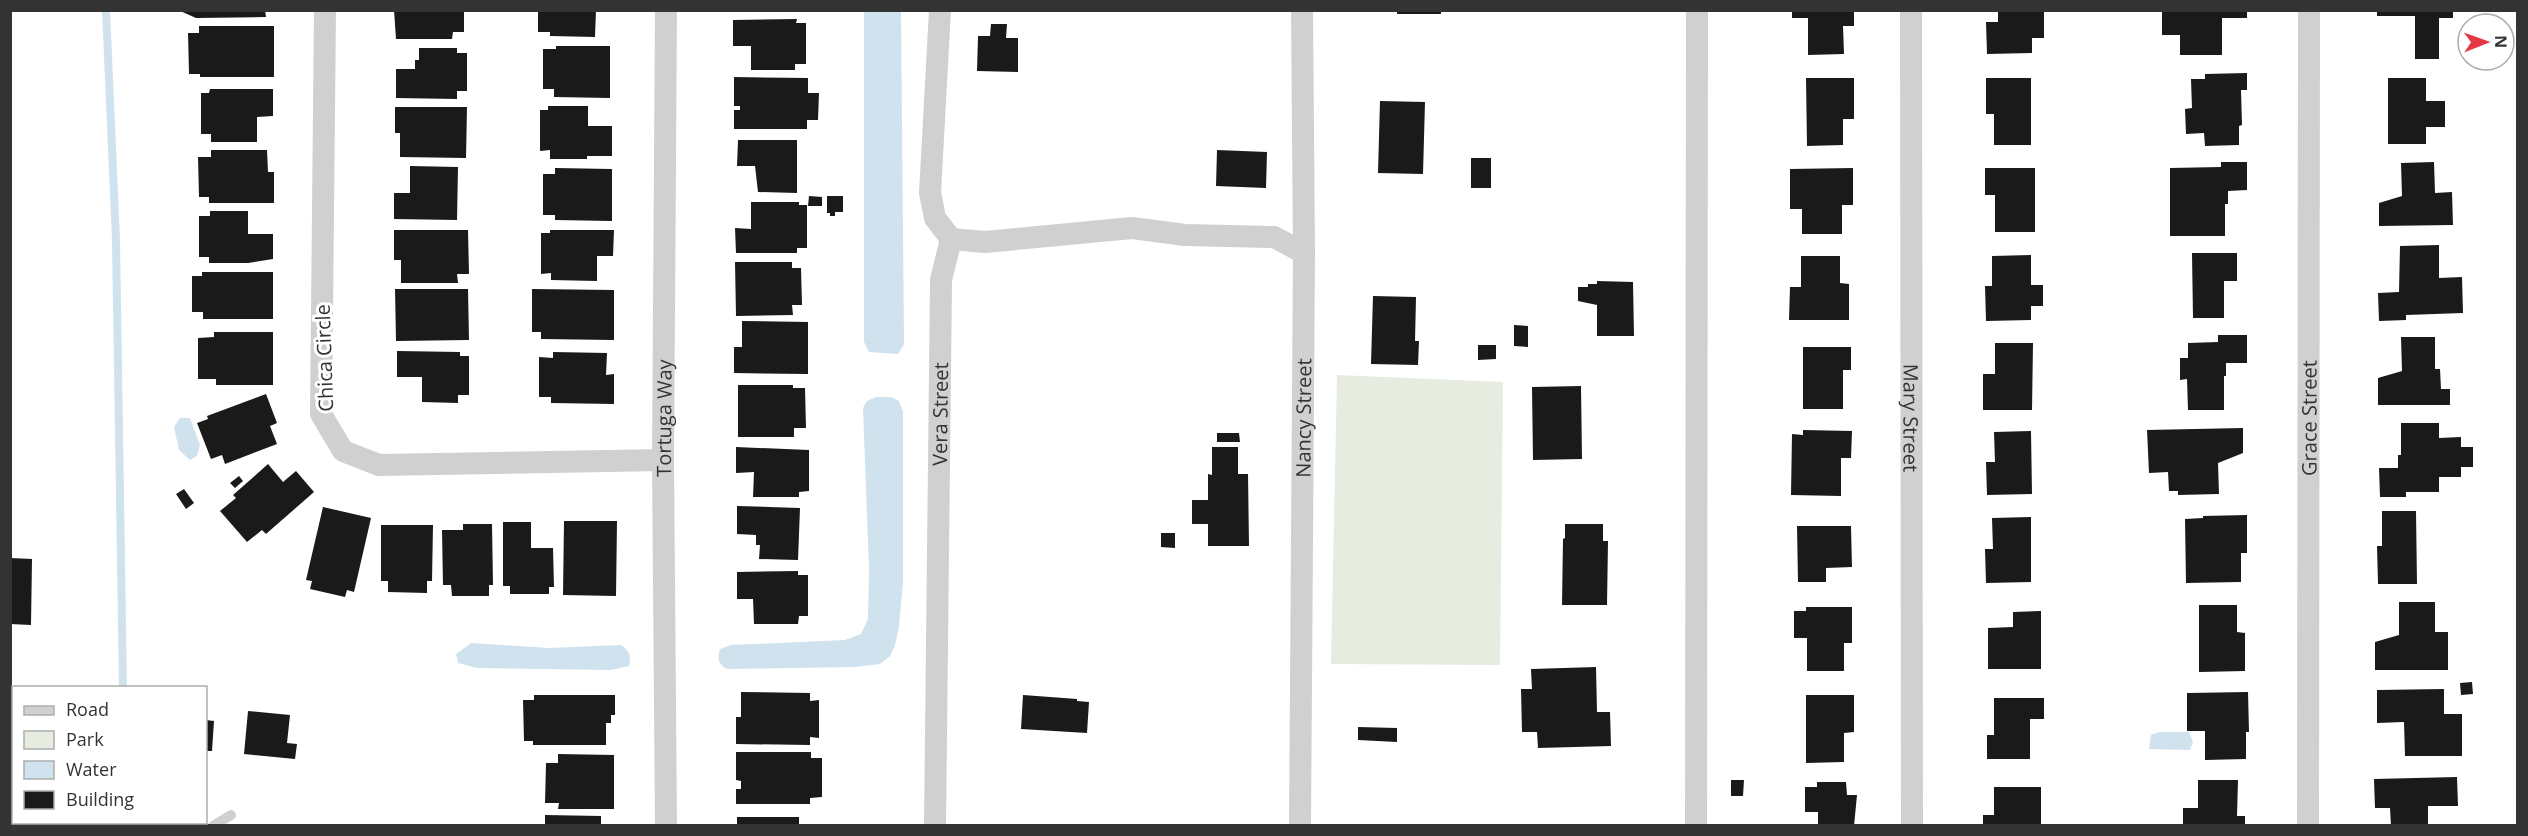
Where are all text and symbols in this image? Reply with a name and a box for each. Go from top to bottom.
north arrow [2456,12,2516,72]
text: N [2490,35,2512,48]
street label: Chica Circle [309,304,339,412]
street label: Tortuga Way [649,358,677,477]
street label: Nancy Street [1289,358,1317,478]
street label: Grace Street [2295,360,2322,476]
street label: Vera Street [925,362,954,466]
street label: Mary Street [1898,364,1925,472]
legend [12,686,207,824]
text: Road [66,697,109,721]
text: Park [66,727,104,751]
text: Water [66,757,117,781]
text: Building [66,787,134,811]

